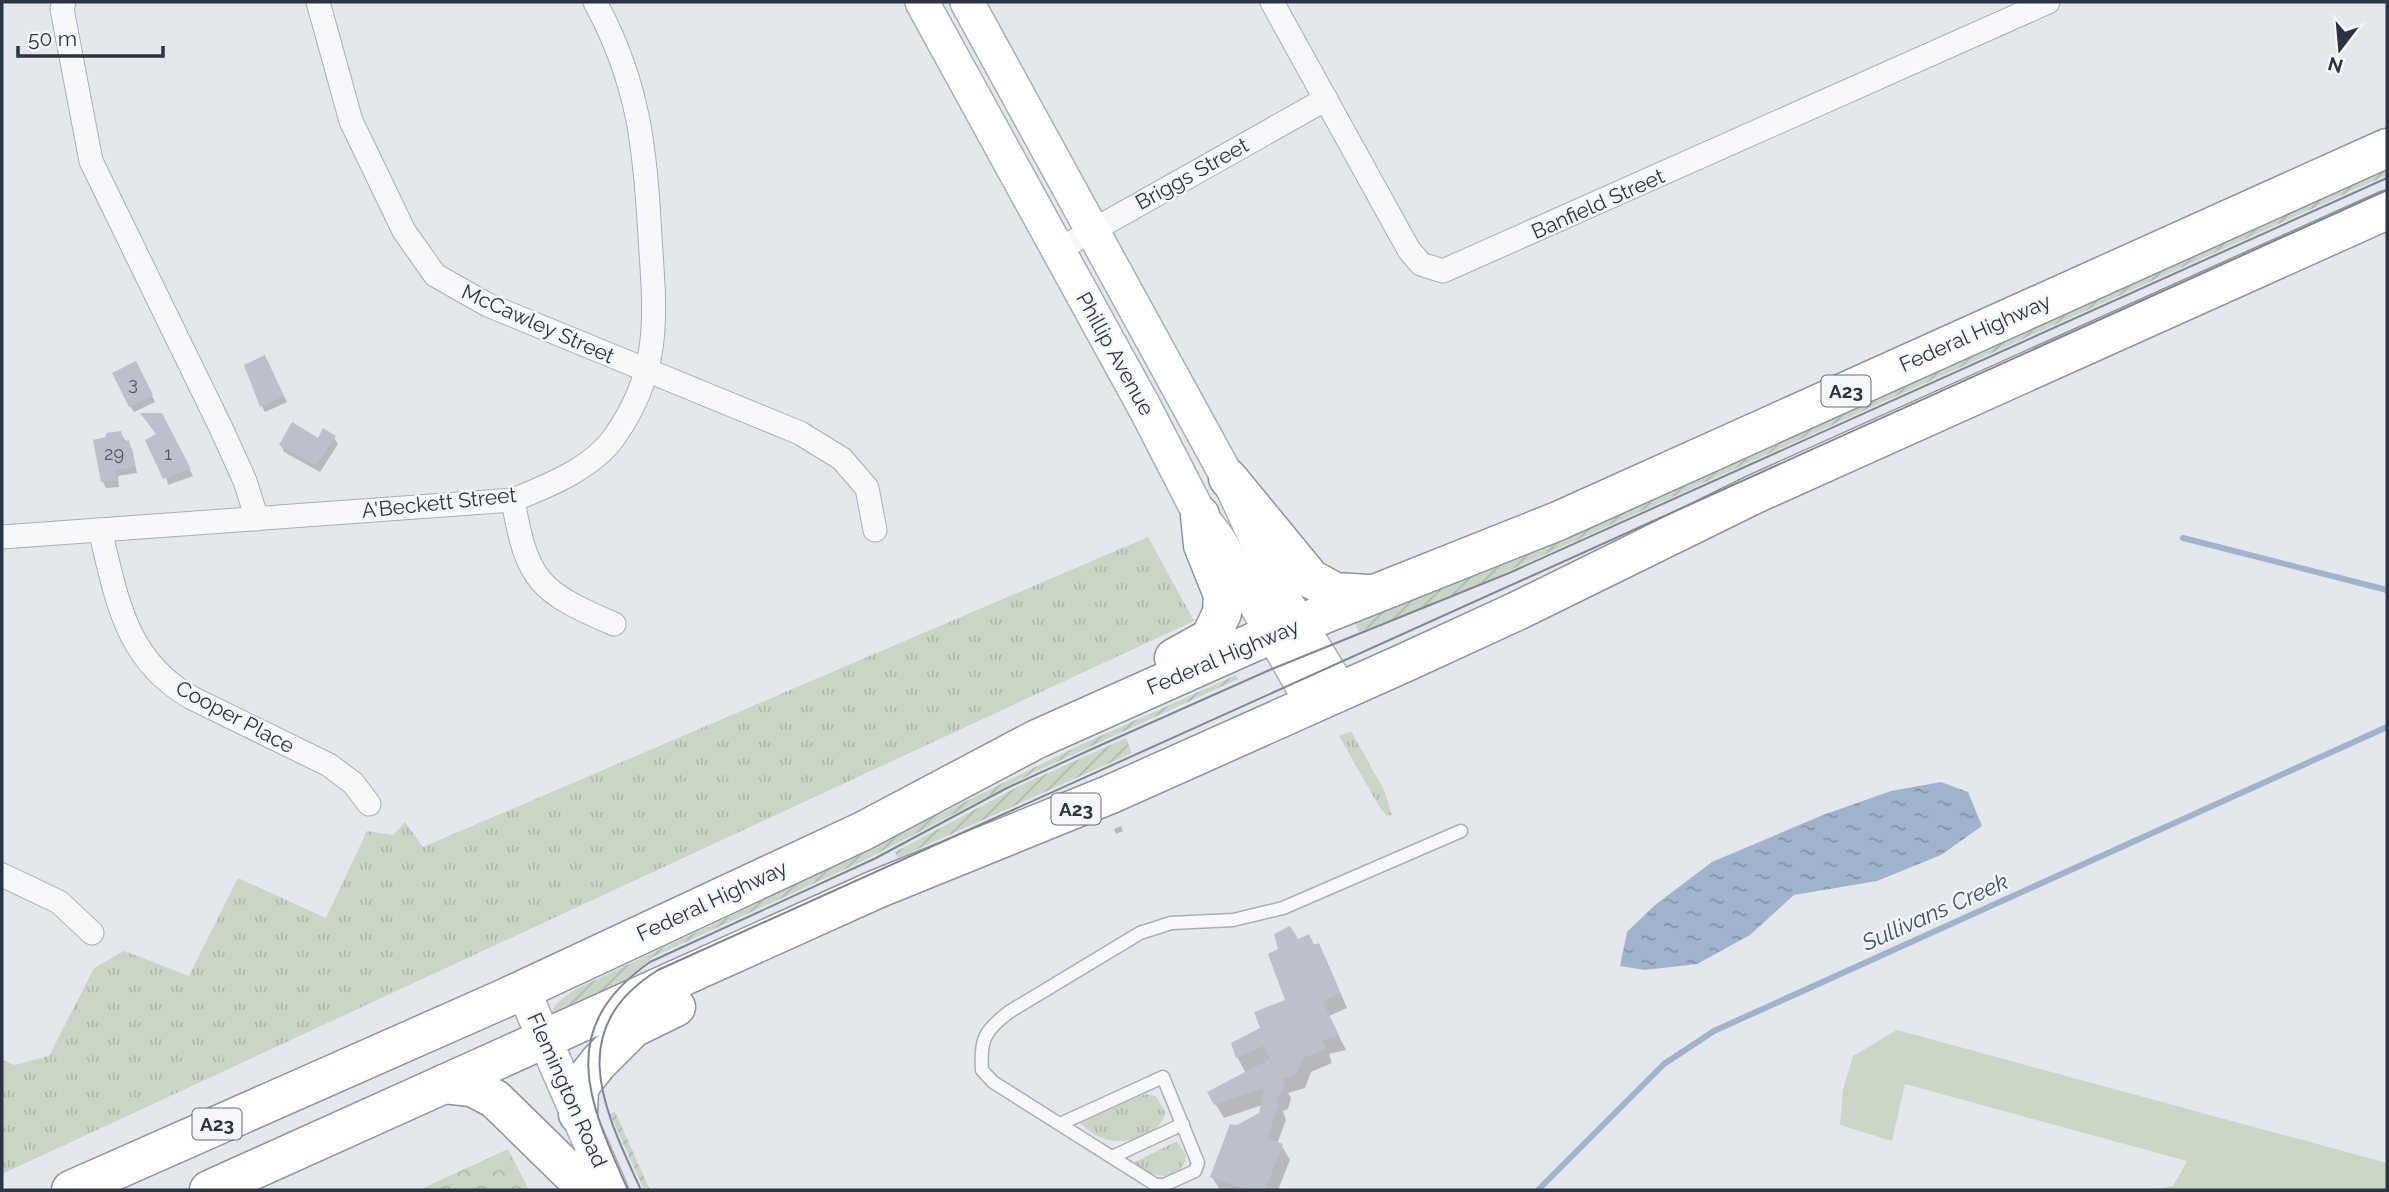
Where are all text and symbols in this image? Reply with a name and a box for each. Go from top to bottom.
scale bar [18,14,163,58]
north arrow [2305,14,2375,84]
text: 50 m [28,26,77,51]
text: N [2325,53,2345,78]
street label: Briggs Street [1131,132,1253,215]
street label: Banfield Street [1527,163,1668,244]
street label: McCawley Street [458,279,618,368]
street label: Phillip Avenue [1071,288,1160,420]
street label: Federal Highway [1895,288,2054,377]
house number: 3 [128,373,138,394]
road number: A23 [1822,376,1870,406]
house number: 29 [104,443,124,464]
house number: 1 [164,443,172,464]
street label: A'Beckett Street [360,482,517,523]
street label: Federal Highway [1143,613,1303,700]
street label: Cooper Place [172,675,299,758]
road number: A23 [1052,794,1100,824]
street label: Federal Highway [633,855,791,946]
water label: Sullivans Creek [1857,867,2012,956]
street label: Flemington Road [522,1009,613,1171]
road number: A23 [192,1108,242,1140]

